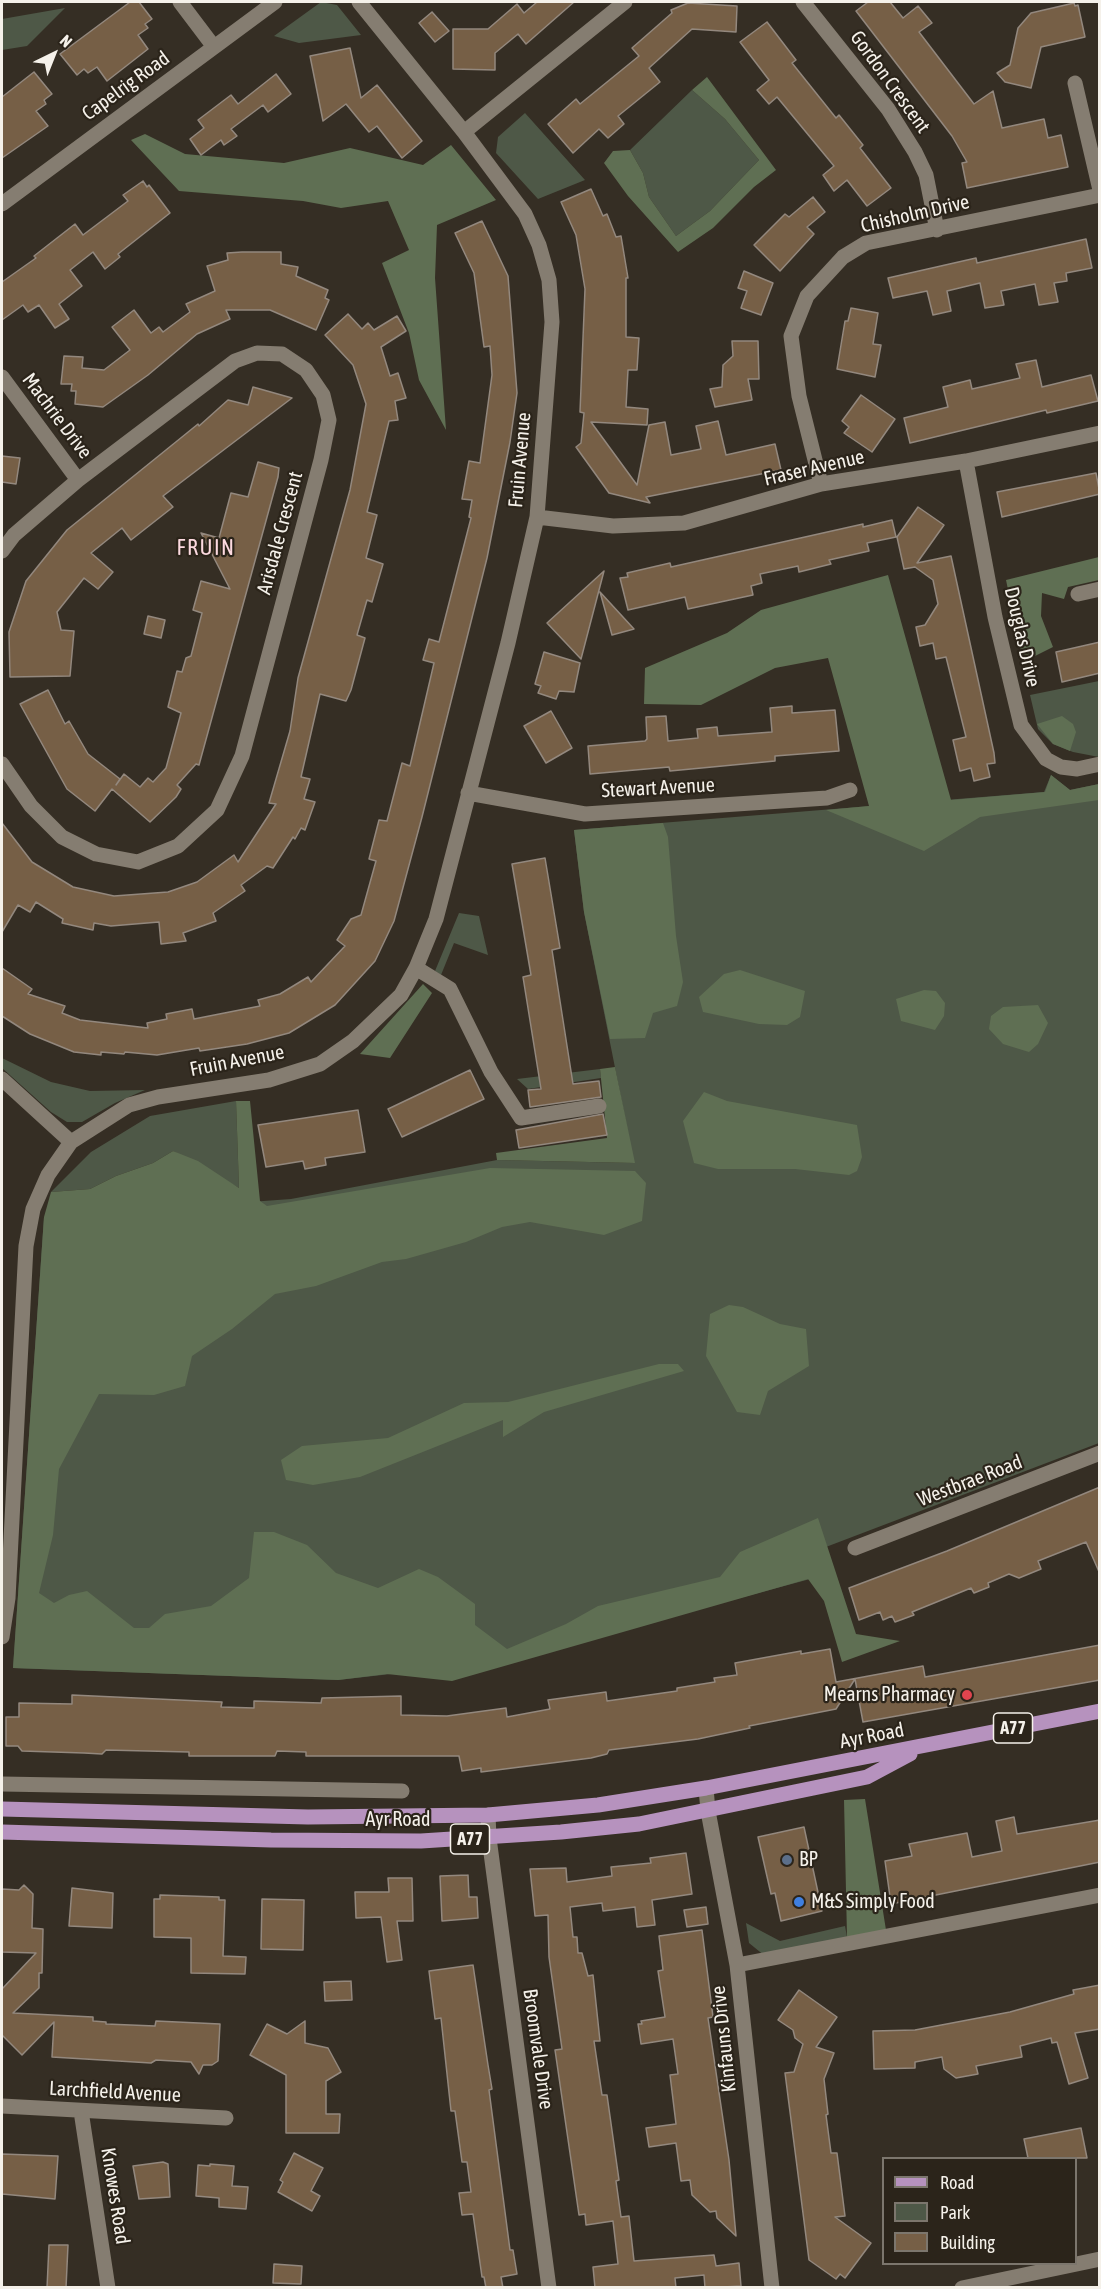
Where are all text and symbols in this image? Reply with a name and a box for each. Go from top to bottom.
north arrow [24,24,84,84]
street label: Gordon Crescent [845,26,935,138]
text: N [57,31,76,51]
street label: Capelrig Road [78,46,174,126]
street label: Chisholm Drive [858,190,972,238]
street label: Machrie Drive [17,368,97,464]
street label: Fruin Avenue [504,411,536,509]
street label: Fraser Avenue [761,445,867,491]
street label: Arisdale Crescent [252,469,308,597]
district label: FRUIN [177,535,235,561]
street label: Douglas Drive [999,585,1045,689]
street label: Stewart Avenue [601,773,715,803]
street label: Fruin Avenue [188,1040,286,1082]
street label: Westbrae Road [914,1450,1026,1512]
place label: Mearns Pharmacy [824,1683,955,1707]
marker: Mearns Pharmacy [960,1688,974,1702]
road number: A77 [994,1713,1032,1743]
street label: Ayr Road [838,1718,906,1754]
street label: Ayr Road [366,1808,430,1832]
road number: A77 [450,1824,490,1854]
place label: BP [799,1848,818,1872]
marker: BP [780,1853,794,1867]
place label: M&S Simply Food [811,1890,935,1914]
marker: M&S Simply Food [792,1895,806,1909]
street label: Kinfauns Drive [706,1985,742,2093]
street label: Broomvale Drive [518,1987,558,2111]
street label: Larchfield Avenue [49,2077,181,2107]
street label: Knowes Road [96,2146,134,2246]
legend [882,2157,1077,2265]
text: Road [940,2172,974,2193]
text: Park [940,2202,970,2223]
text: Building [940,2232,995,2253]

